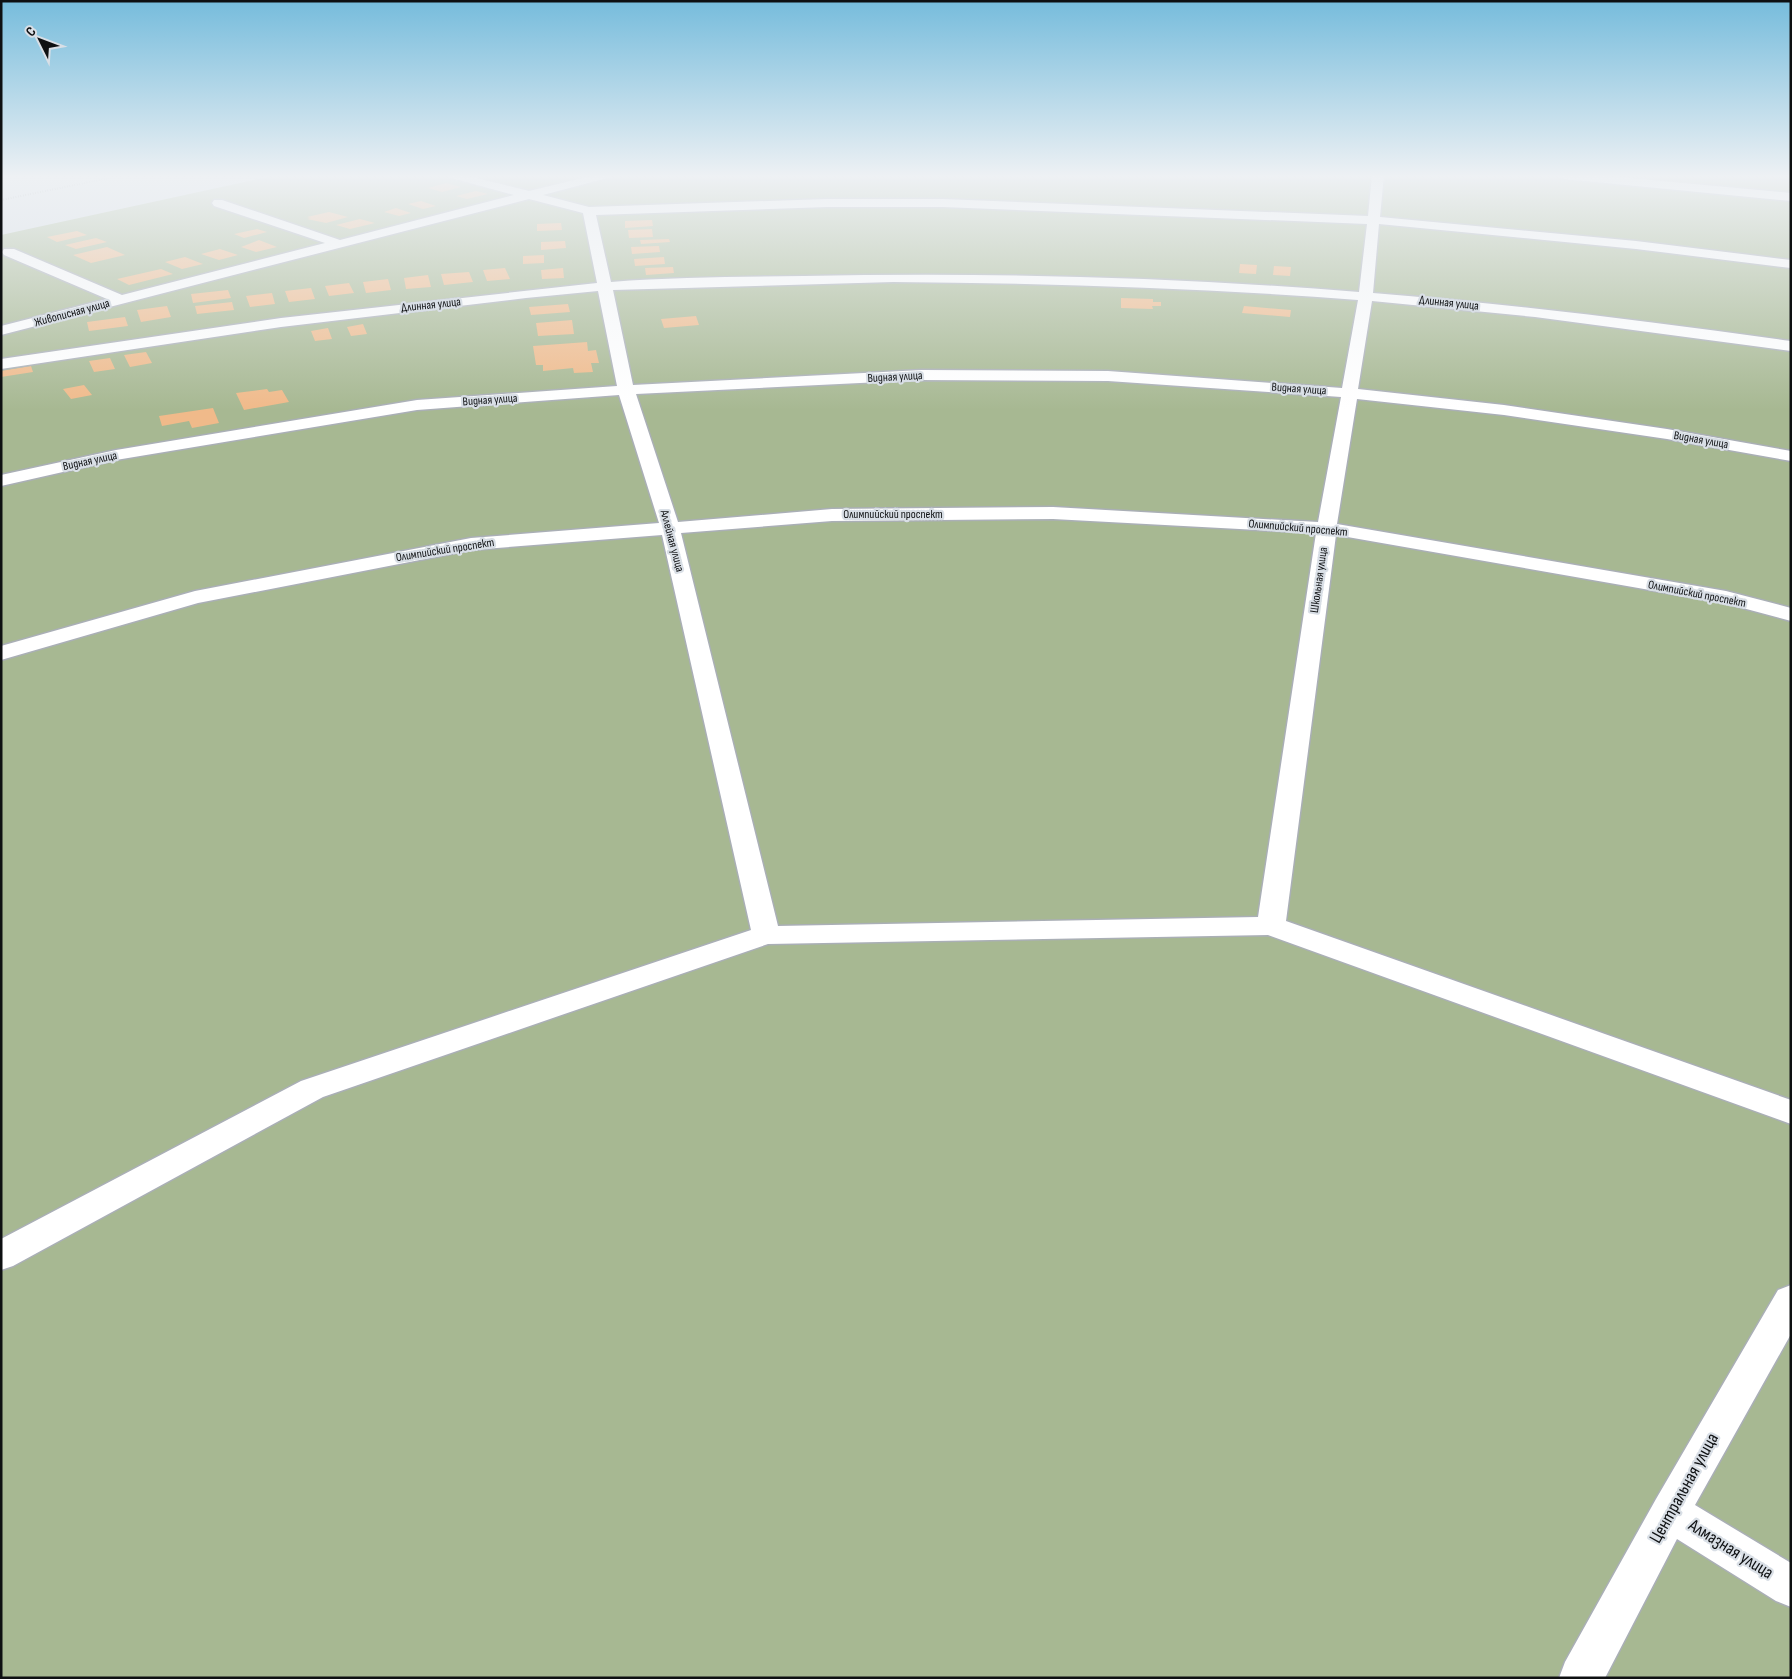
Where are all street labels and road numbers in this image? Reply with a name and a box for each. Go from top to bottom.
street label: Длинная улица [1418,292,1480,314]
street label: Длинная улица [400,294,462,316]
street label: Живописная улица [33,296,112,330]
street label: Видная улица [867,368,923,386]
street label: Видная улица [1271,380,1327,398]
street label: Видная улица [462,391,518,409]
street label: Видная улица [1673,428,1730,452]
street label: Видная улица [62,448,119,474]
street label: Аллейная улица [656,507,688,574]
street label: Олимпийский проспект [843,507,943,522]
street label: Олимпийский проспект [1248,516,1348,540]
street label: Олимпийский проспект [395,535,496,565]
street label: Школьная улица [1307,546,1331,614]
street label: Олимпийский проспект [1647,577,1747,611]
street label: Центральная улица [1645,1429,1723,1547]
street label: Алмазная улица [1684,1514,1777,1583]

